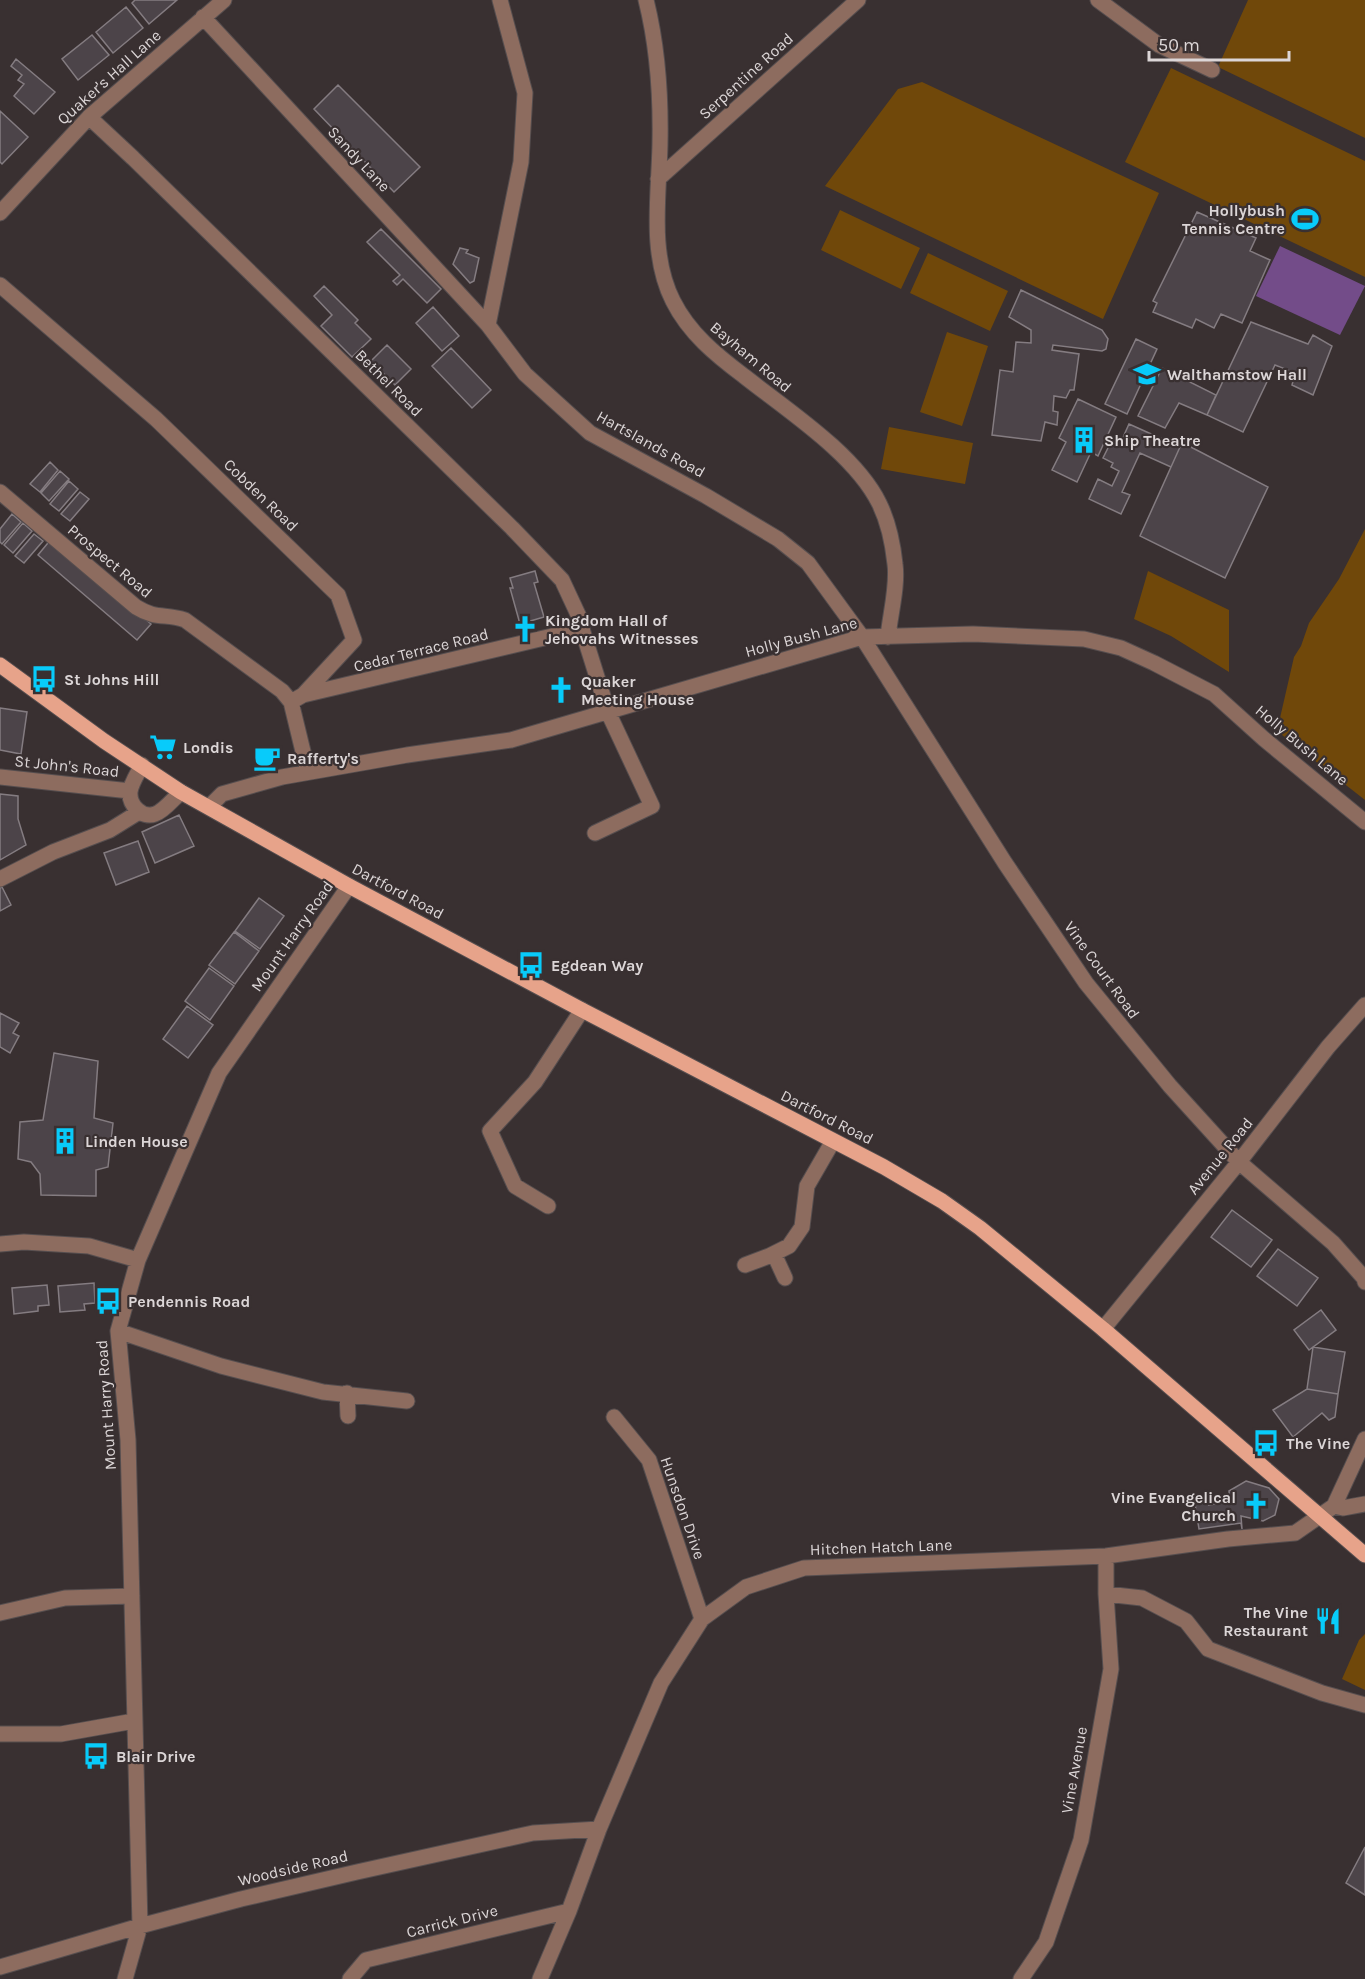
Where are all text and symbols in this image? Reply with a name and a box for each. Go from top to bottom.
scale bar [1149,24,1288,62]
street label: Quaker's Hall Lane [53,26,165,128]
street label: Serpentine Road [695,29,797,123]
text: 50 m [1158,34,1200,56]
street label: Sandy Lane [324,122,394,196]
place label: Hollybush Tennis Centre [1182,201,1285,238]
sports icon: Hollybush Tennis Centre [1290,204,1320,234]
street label: Bayham Road [706,317,796,397]
street label: Bethel Road [351,345,427,421]
school or university icon: Walthamstow Hall [1132,359,1162,389]
place label: Walthamstow Hall [1167,365,1307,384]
street label: Hartslands Road [593,406,709,482]
building icon: Ship Theatre [1069,425,1099,455]
place label: Ship Theatre [1104,431,1201,450]
street label: Cobden Road [220,455,302,535]
street label: Prospect Road [64,520,156,602]
place label: Kingdom Hall of Jehovahs Witnesses [545,611,699,648]
street label: Holly Bush Lane [743,613,859,661]
church icon: Kingdom Hall of Jehovahs Witnesses [510,614,540,644]
street label: Cedar Terrace Road [352,624,490,676]
bus stop icon: St Johns Hill [29,664,59,694]
place label: St Johns Hill [64,670,159,689]
place label: Quaker Meeting House [581,672,694,709]
church icon: Quaker Meeting House [546,675,576,705]
street label: Holly Bush Lane [1252,701,1352,789]
supermarket icon: Londis [148,732,178,762]
place label: Londis [183,738,233,757]
cafe icon: Rafferty's [252,743,282,773]
place label: Rafferty's [287,749,359,768]
street label: St John's Road [14,751,120,781]
street label: Dartford Road [349,859,447,923]
street label: Mount Harry Road [247,877,337,995]
street label: Vine Court Road [1060,917,1144,1023]
bus stop icon: Egdean Way [516,950,546,980]
place label: Egdean Way [551,956,643,975]
street label: Dartford Road [778,1086,876,1148]
street label: Avenue Road [1183,1114,1257,1198]
building icon: Linden House [50,1126,80,1156]
place label: Linden House [85,1132,188,1151]
bus stop icon: Pendennis Road [93,1286,123,1316]
place label: Pendennis Road [128,1292,250,1311]
street label: Mount Harry Road [92,1339,120,1471]
bus stop icon: The Vine [1251,1428,1281,1458]
place label: The Vine [1286,1434,1350,1453]
street label: Hunsdon Drive [657,1454,709,1562]
place label: Vine Evangelical Church [1111,1488,1236,1525]
church icon: Vine Evangelical Church [1241,1491,1271,1521]
street label: Hitchen Hatch Lane [809,1535,953,1559]
place label: The Vine Restaurant [1223,1603,1308,1640]
restaurant icon: The Vine Restaurant [1313,1606,1343,1636]
street label: Vine Avenue [1057,1725,1091,1815]
bus stop icon: Blair Drive [81,1741,111,1771]
place label: Blair Drive [116,1747,195,1766]
street label: Woodside Road [236,1846,350,1890]
street label: Carrick Drive [404,1900,500,1942]

